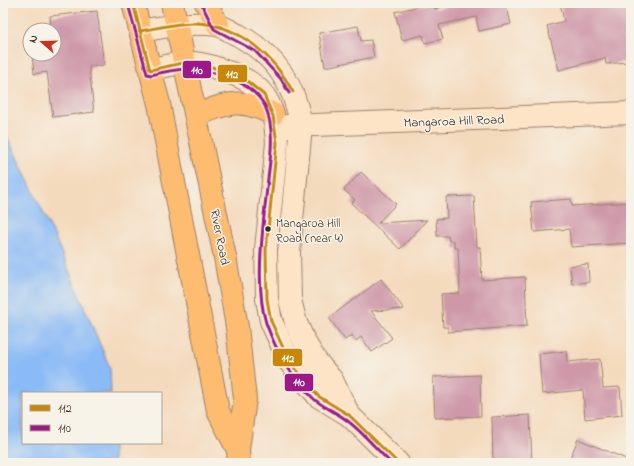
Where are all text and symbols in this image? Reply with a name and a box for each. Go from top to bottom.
north arrow [22,22,62,62]
text: N [25,33,42,45]
line badge: 110 [182,60,212,79]
text: 110 [191,63,203,79]
line badge: 112 [217,64,248,83]
text: 112 [226,67,239,83]
street label: Mangaroa Hill Road [403,110,506,134]
street label: River Road [205,208,234,267]
place label: Mangaroa Hill Road (near 4) [276,215,344,248]
marker: Mangaroa Hill Road (near 4) [263,224,273,234]
line badge: 112 [272,348,303,367]
text: 112 [282,351,295,367]
line badge: 110 [284,373,314,392]
text: 110 [293,375,305,391]
legend [22,392,162,444]
text: 112 [58,400,72,418]
text: 110 [58,420,71,438]

